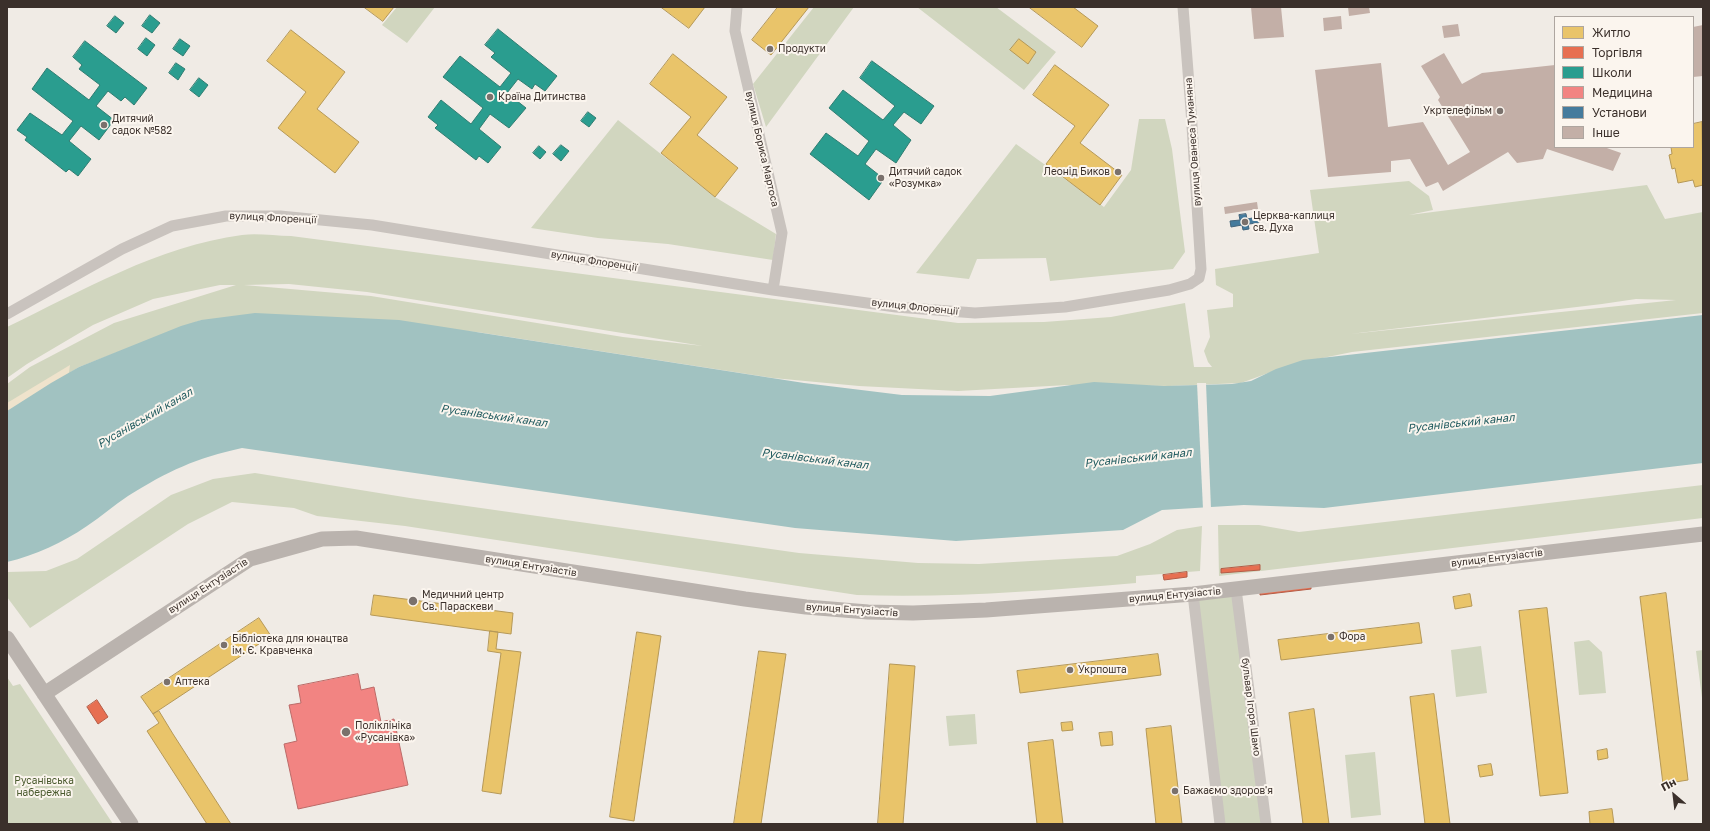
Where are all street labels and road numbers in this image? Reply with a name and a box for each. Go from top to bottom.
street label: вулиця Ованеса Туманяна [1183,77,1203,207]
street label: вулиця Бориса Мартоса [743,90,781,208]
street label: вулиця Флоренції [229,210,317,226]
street label: вулиця Флоренції [550,248,638,274]
street label: вулиця Флоренції [871,296,959,318]
street label: вулиця Ентузіастів [1450,546,1544,570]
street label: вулиця Ентузіастів [484,553,578,579]
street label: вулиця Ентузіастів [166,556,250,616]
street label: вулиця Ентузіастів [1129,585,1221,605]
street label: вулиця Ентузіастів [806,601,898,619]
street label: бульвар Ігоря Шамо [1239,657,1263,757]

